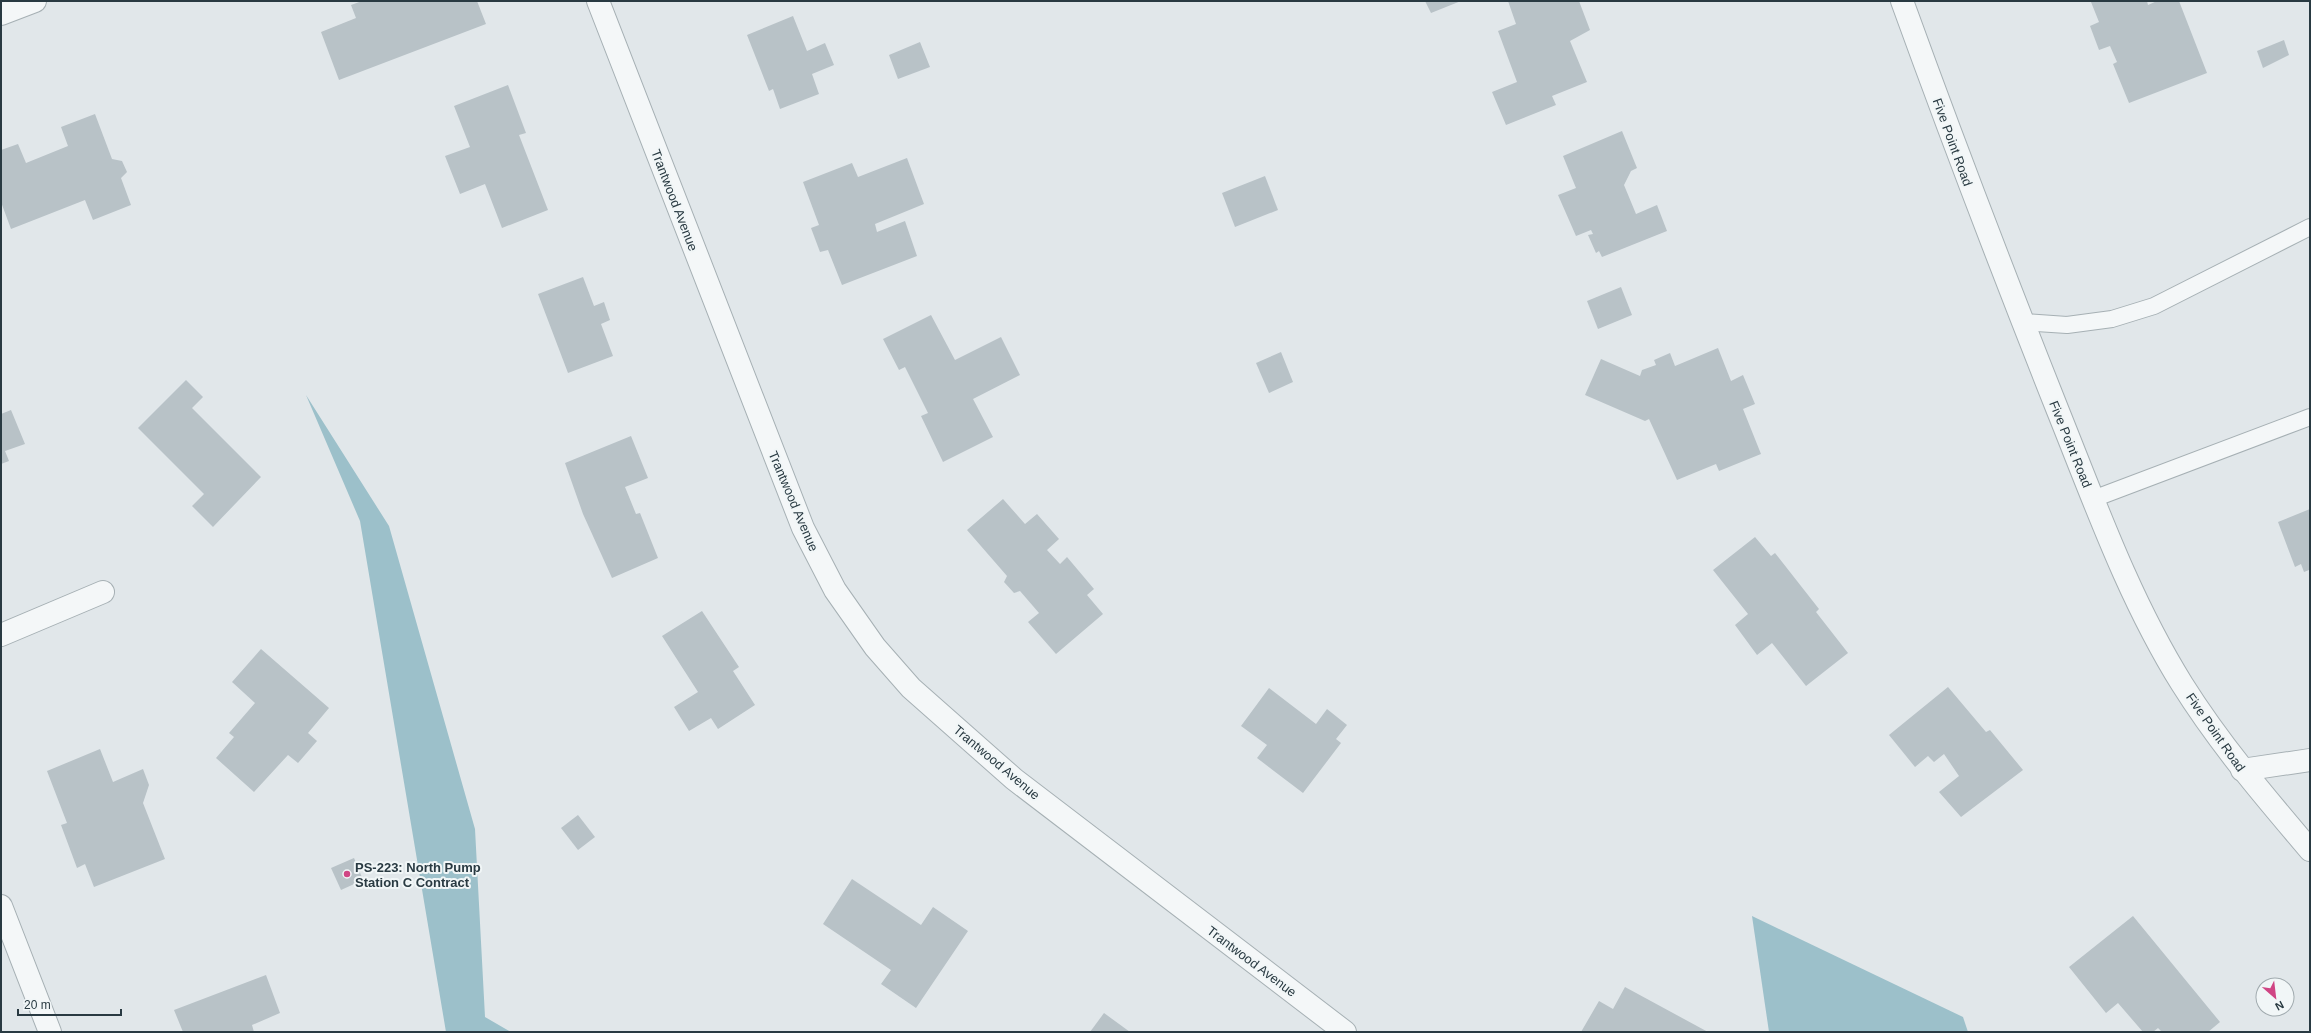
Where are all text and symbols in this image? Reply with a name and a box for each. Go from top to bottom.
street label: Five Point Road [1930,96,1975,188]
street label: Trantwood Avenue [648,147,701,253]
street label: Five Point Road [2046,398,2095,490]
street label: Trantwood Avenue [766,449,821,554]
street label: Five Point Road [2183,690,2248,774]
street label: Trantwood Avenue [951,722,1043,803]
place label: PS-223: North Pump Station C Contract [355,860,481,890]
marker: PS-223: North Pump Station C Contract [342,869,352,879]
street label: Trantwood Avenue [1204,923,1299,1000]
north arrow [2255,977,2295,1017]
scale bar [18,991,121,1017]
text: 20 m [24,998,51,1012]
text: N [2273,999,2286,1013]

